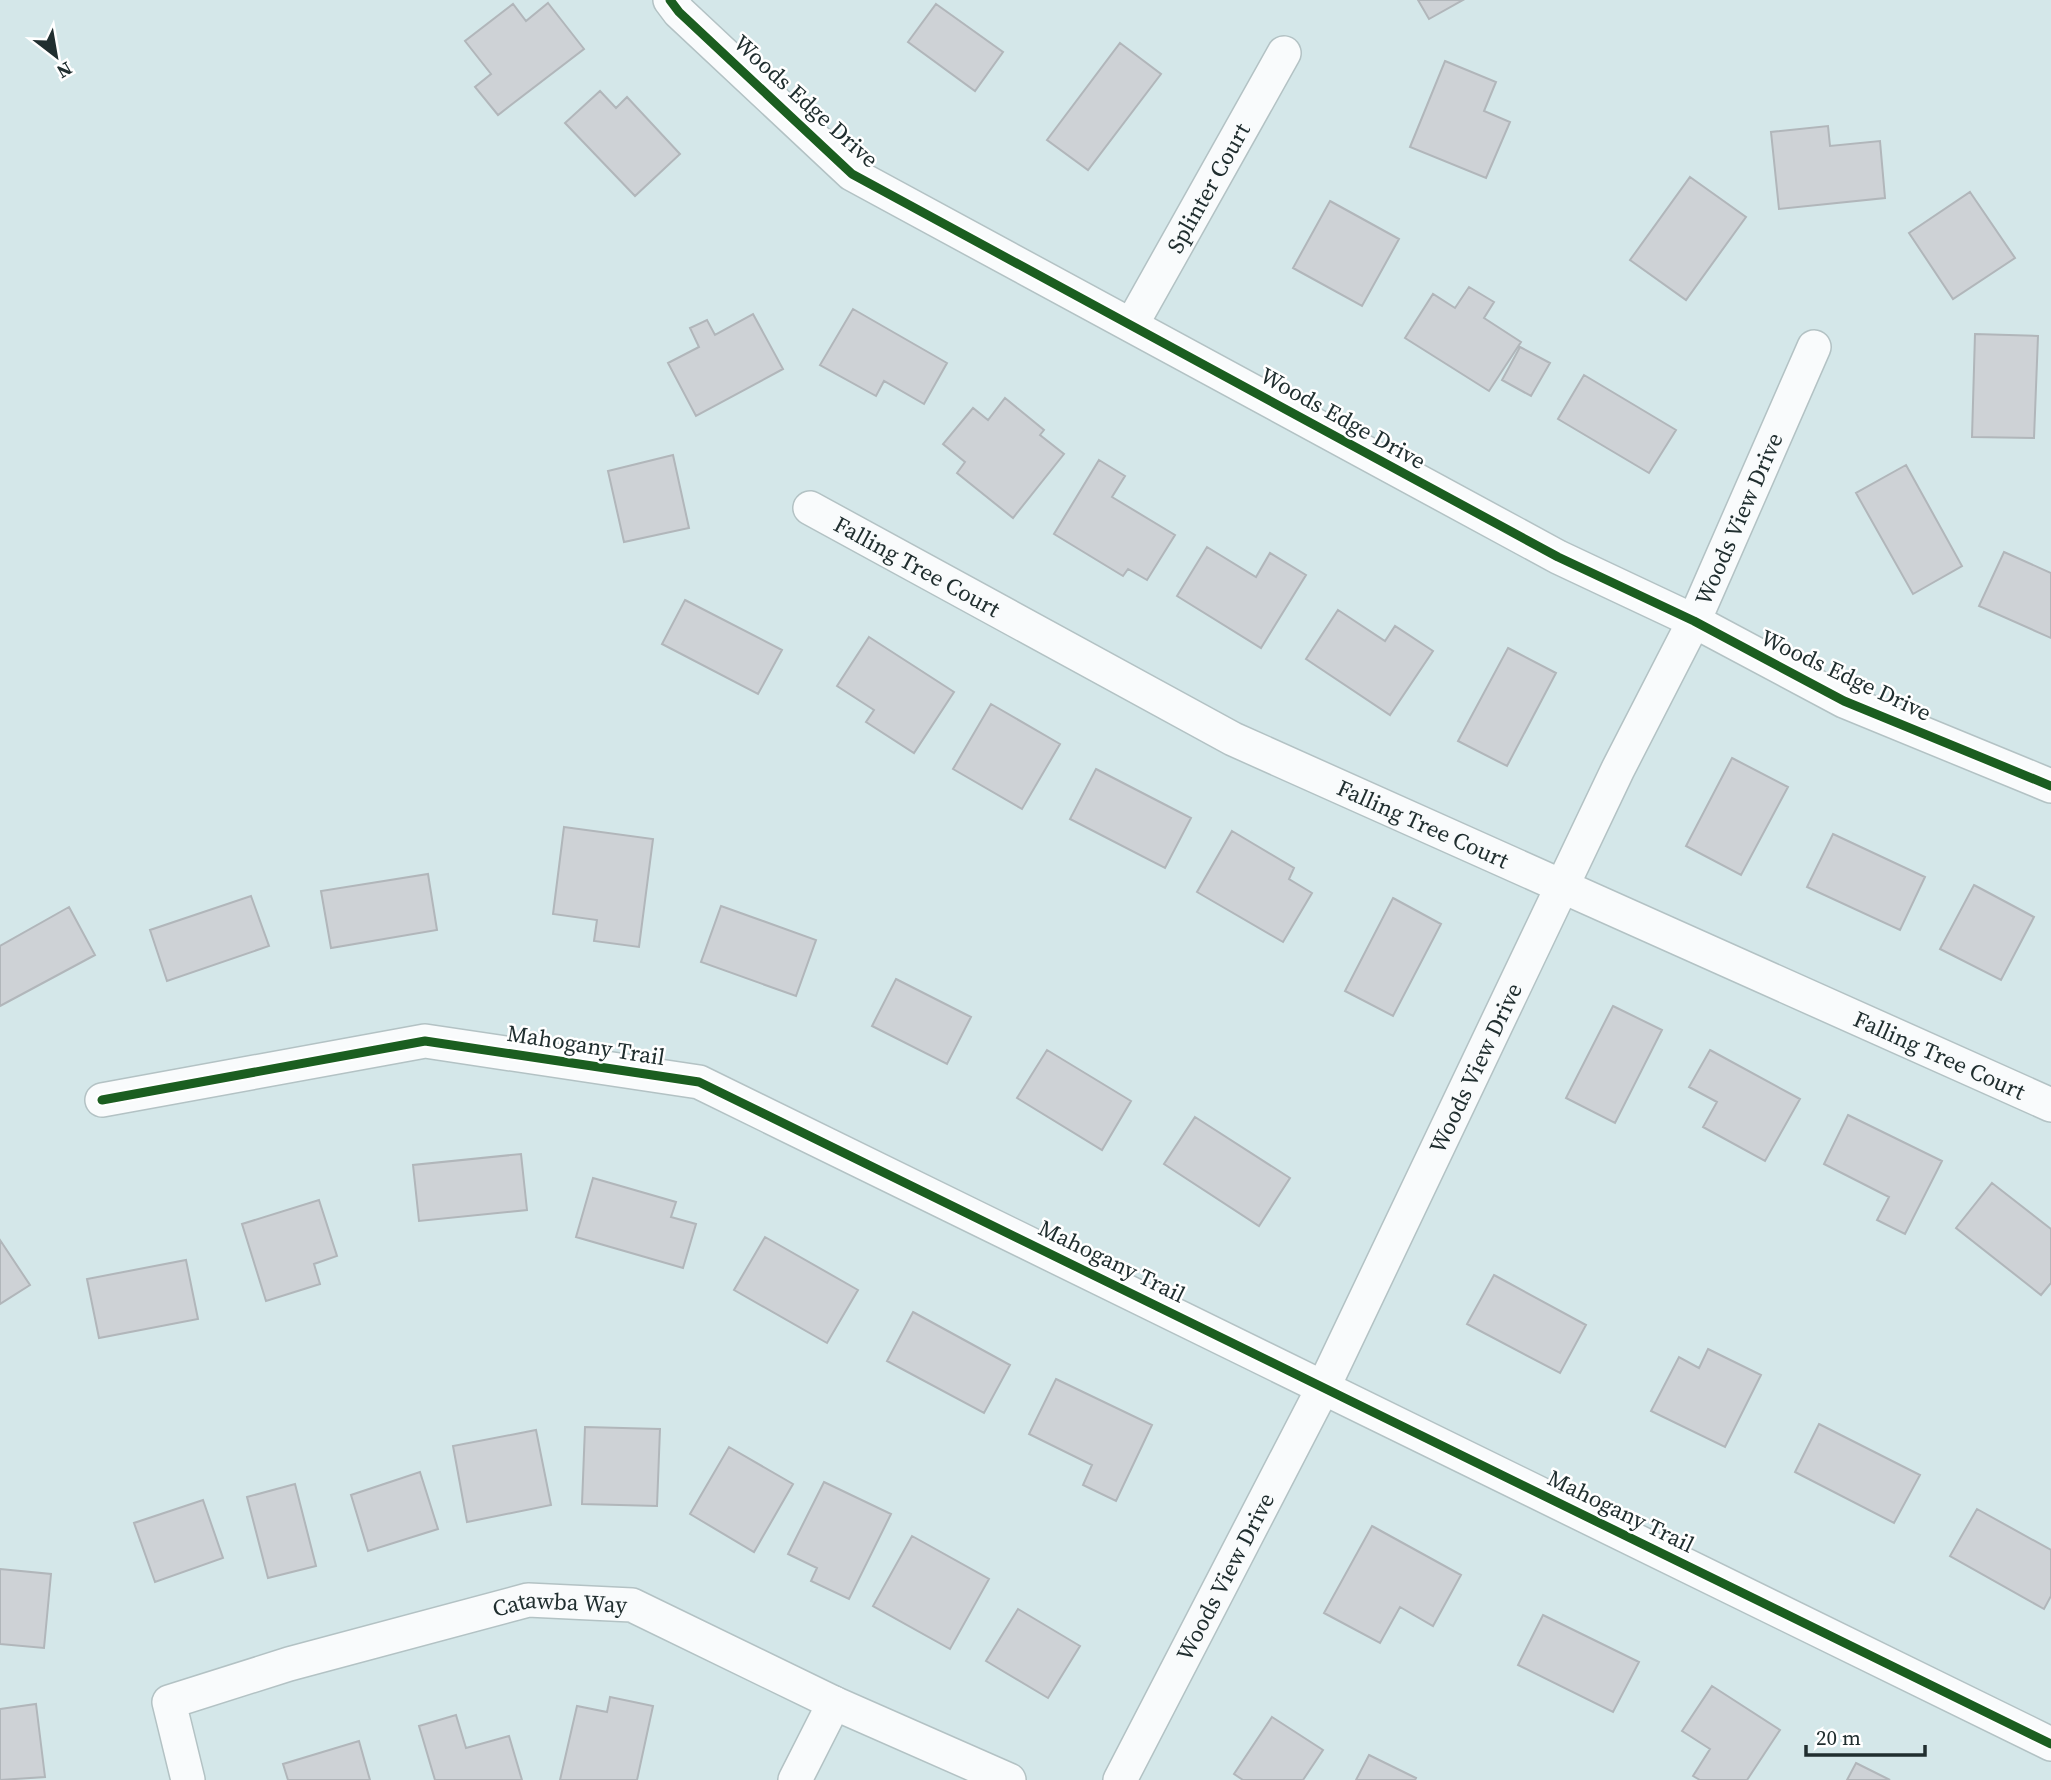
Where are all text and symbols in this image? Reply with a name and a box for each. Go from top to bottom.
north arrow [21,21,91,91]
street label: Woods Edge Drive [727,27,885,175]
text: N [52,56,77,85]
street label: Splinter Court [1159,117,1258,259]
street label: Woods Edge Drive [1254,359,1432,477]
street label: Woods View Drive [1687,428,1791,610]
street label: Falling Tree Court [828,508,1006,625]
street label: Woods Edge Drive [1755,621,1937,729]
street label: Falling Tree Court [1332,772,1514,877]
street label: Woods View Drive [1421,978,1530,1158]
street label: Falling Tree Court [1849,1003,2031,1108]
street label: Mahogany Trail [505,1017,667,1073]
street label: Mahogany Trail [1033,1212,1191,1310]
street label: Mahogany Trail [1542,1462,1700,1560]
street label: Woods View Drive [1169,1487,1282,1666]
street label: Catawba Way [489,1584,628,1625]
scale bar [1806,1714,1925,1758]
text: 20 m [1816,1723,1861,1752]

